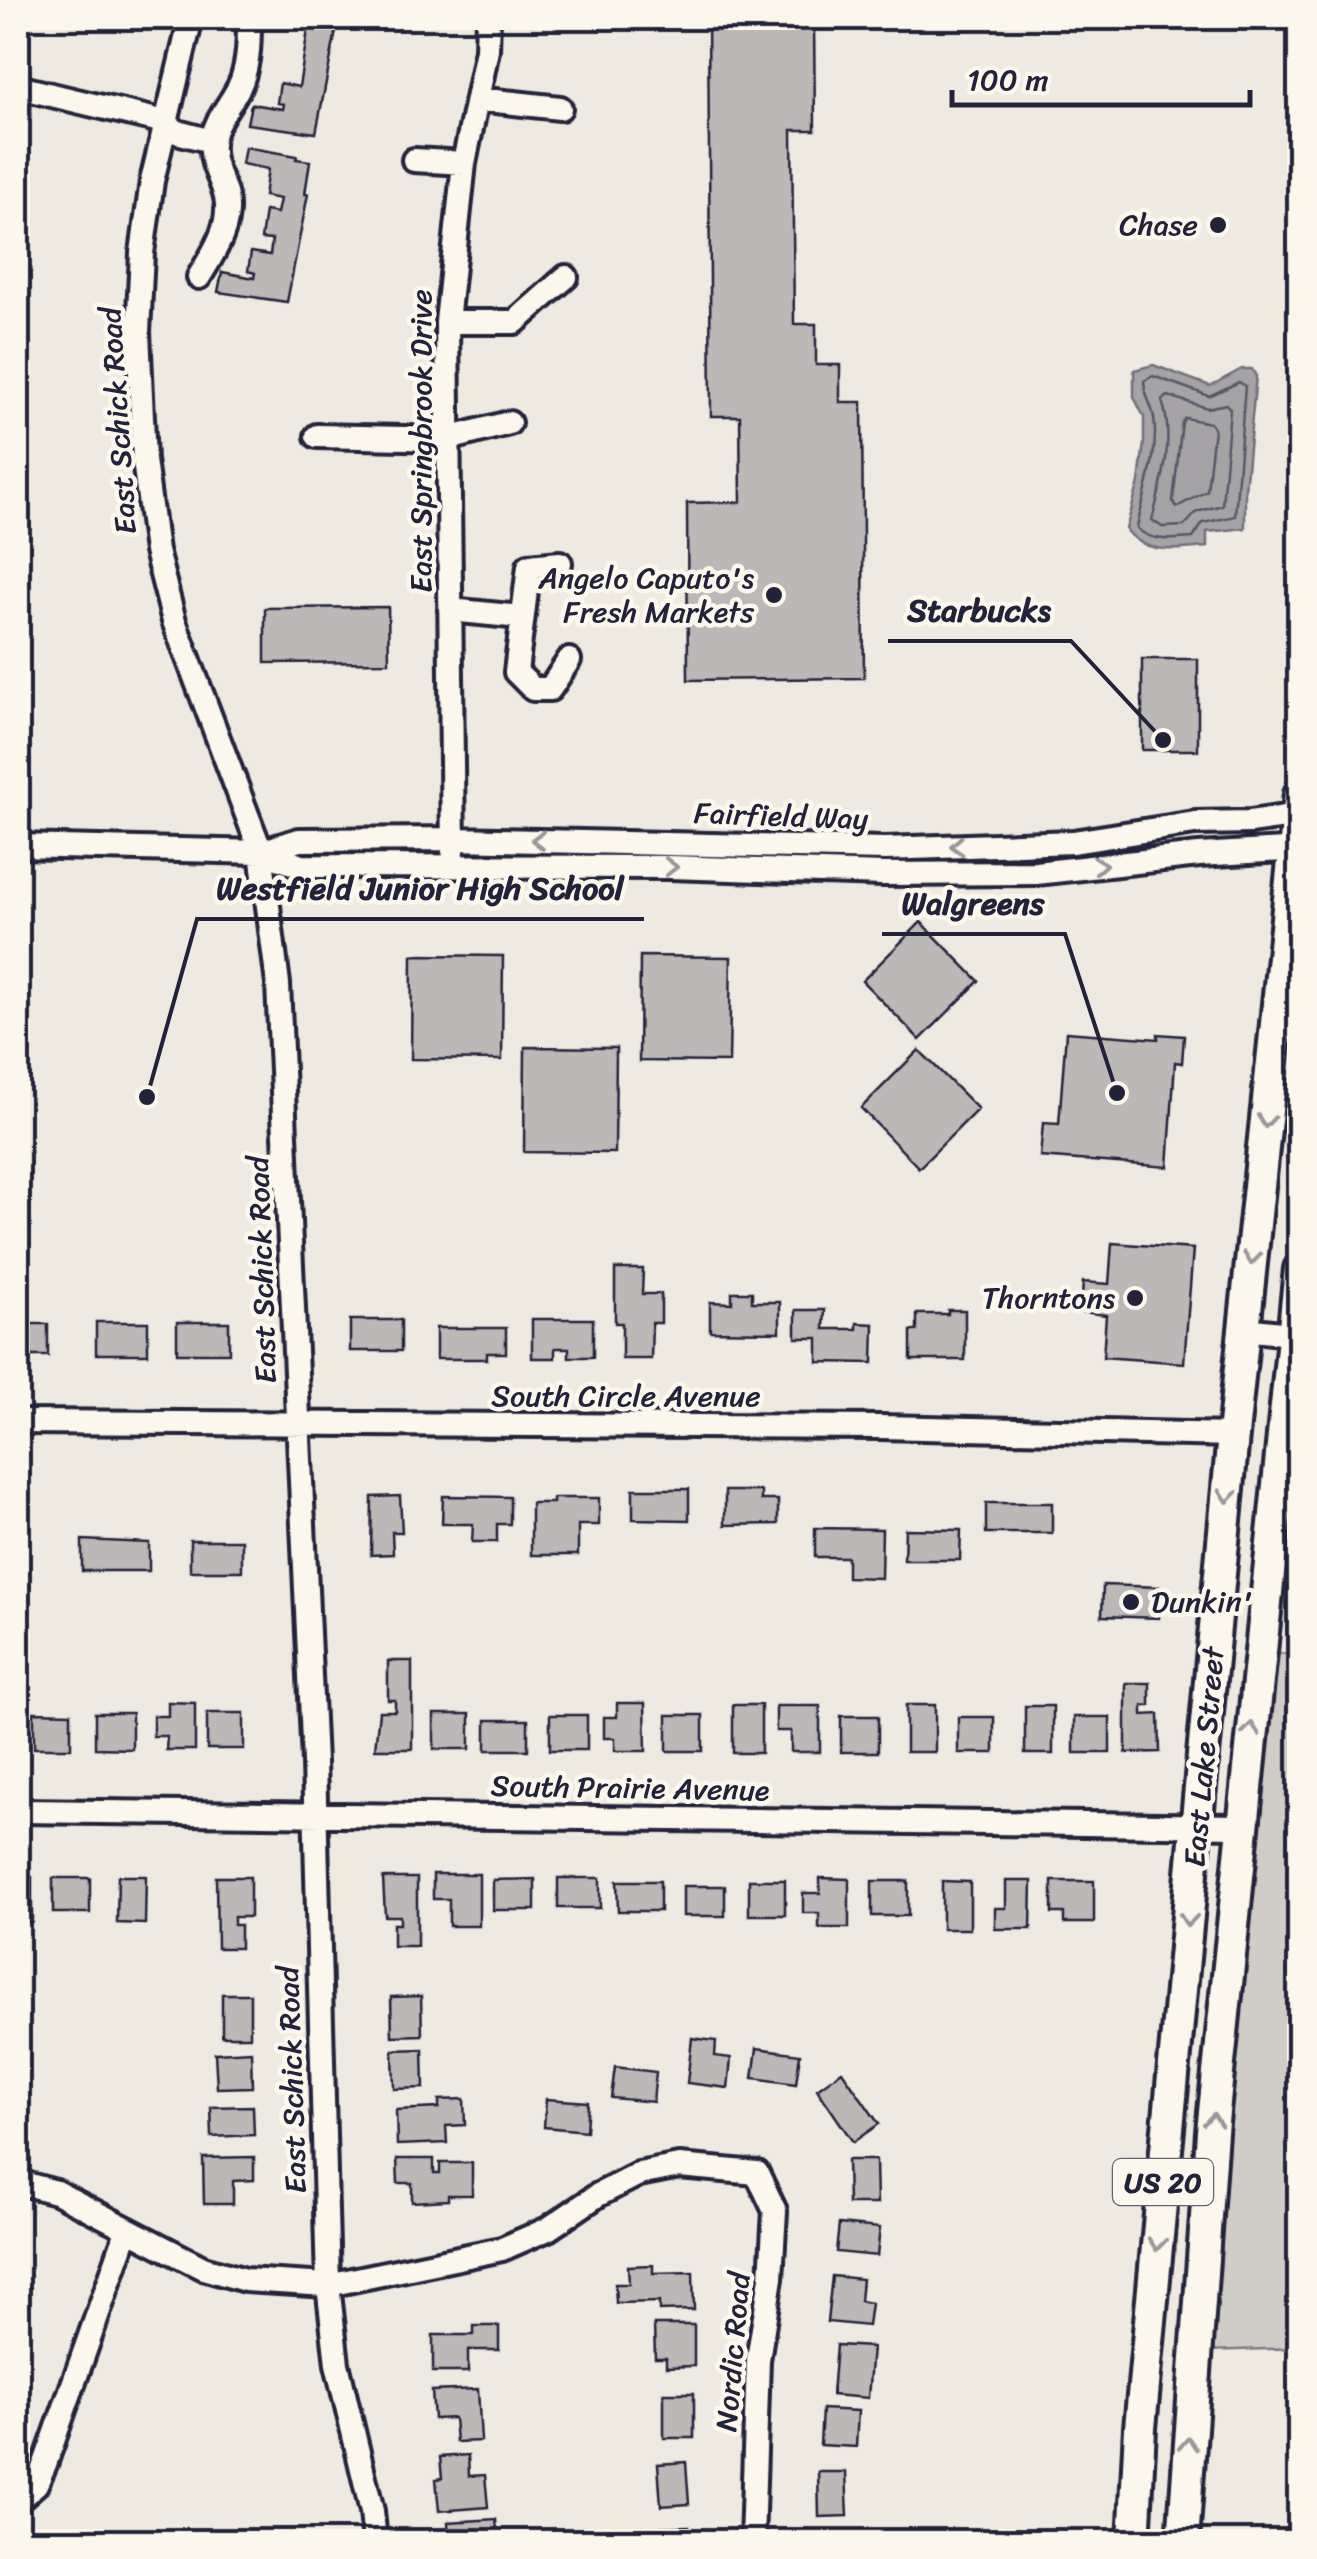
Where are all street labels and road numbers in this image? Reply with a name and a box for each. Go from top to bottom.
street label: East Springbrook Drive [394,289,448,593]
street label: East Schick Road [83,304,153,536]
street label: Fairfield Way [693,786,870,846]
street label: East Schick Road [231,1153,293,1384]
street label: South Circle Avenue [491,1369,761,1423]
street label: East Lake Street [1167,1643,1241,1869]
street label: South Prairie Avenue [490,1759,770,1817]
street label: East Schick Road [261,1963,323,2194]
road number: US 20 [1113,2159,1213,2205]
street label: Nordic Road [699,2268,767,2434]

